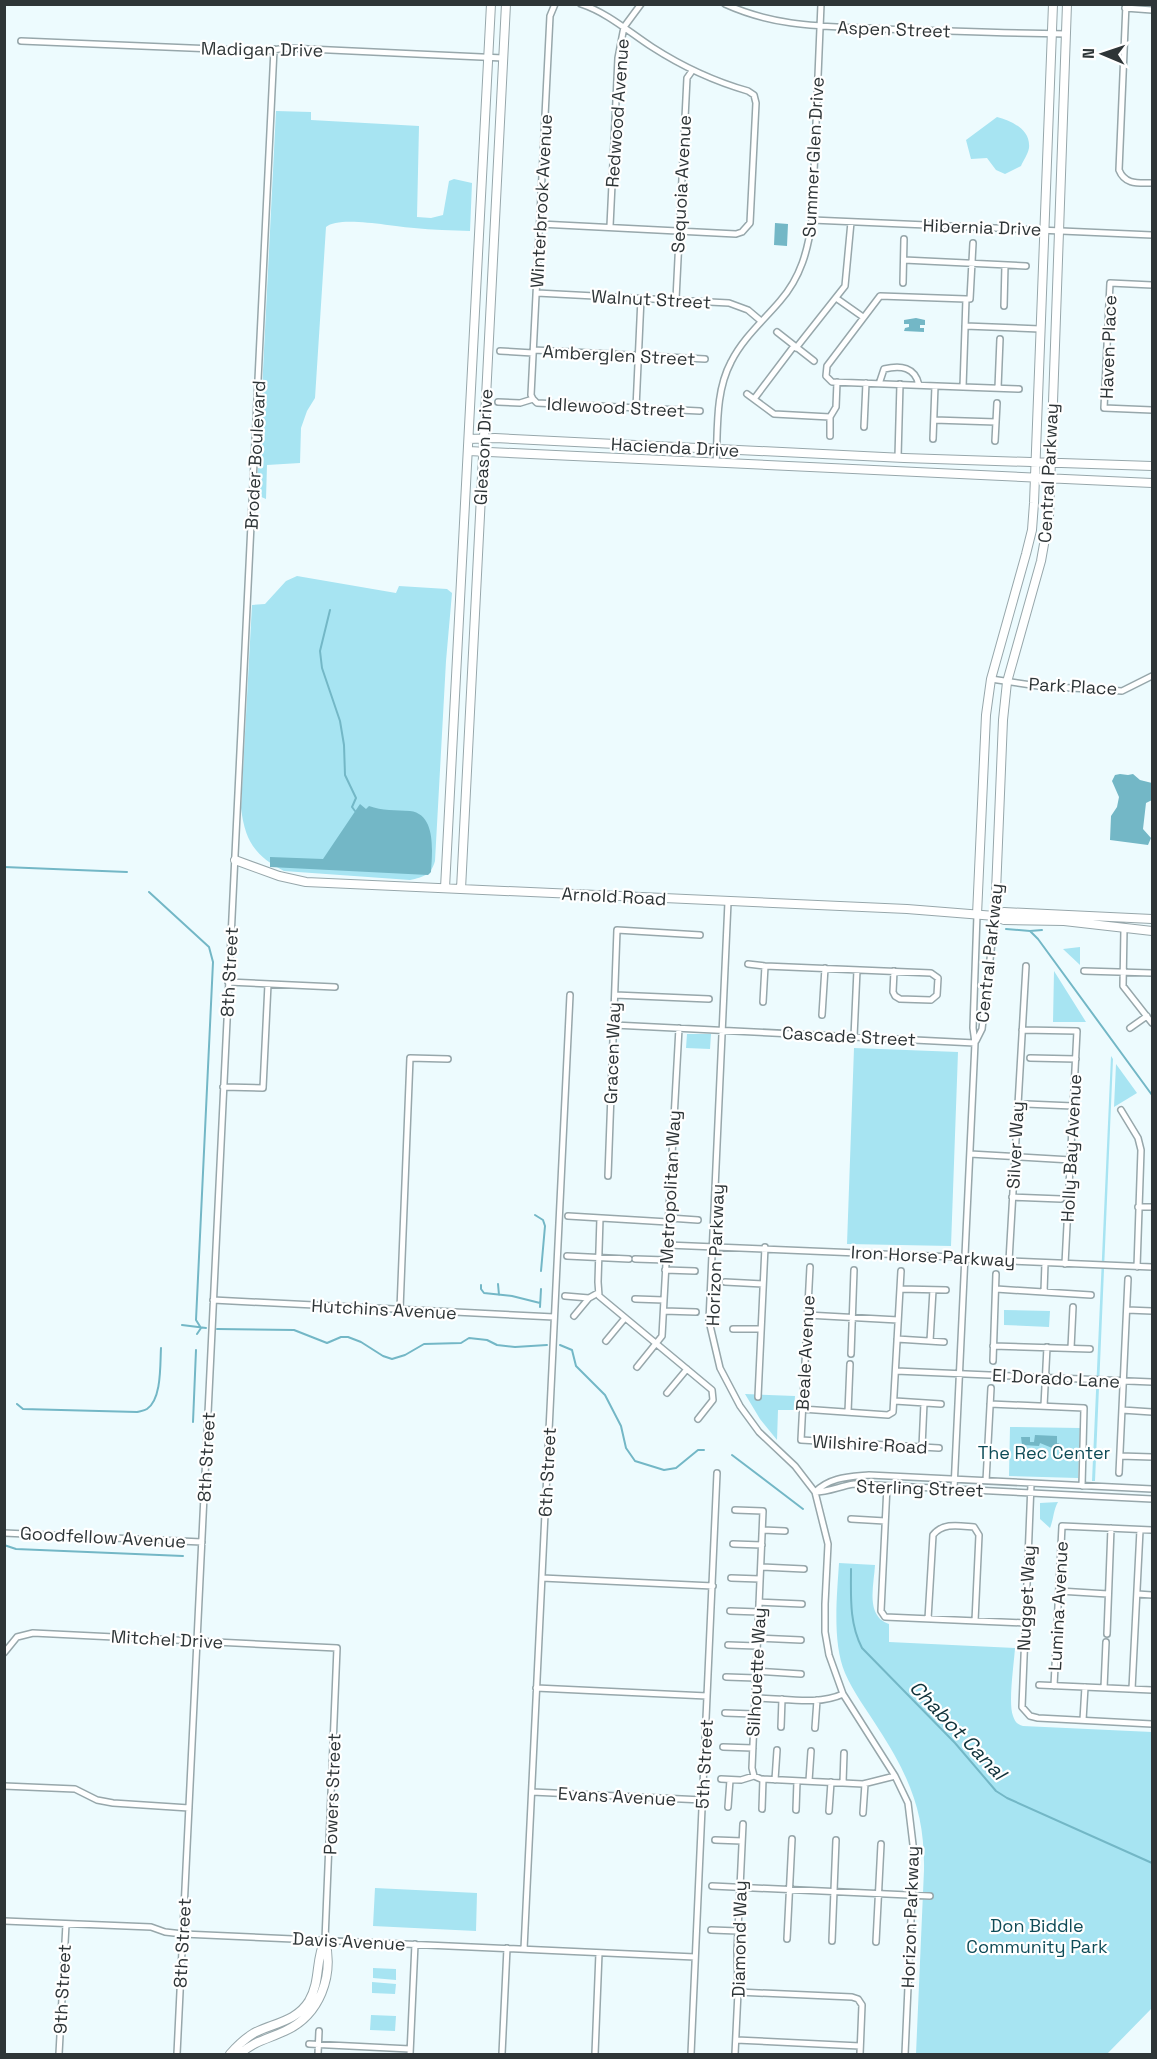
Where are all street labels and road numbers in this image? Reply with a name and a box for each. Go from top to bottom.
street label: Aspen Street [837,16,951,42]
street label: Madigan Drive [201,36,323,62]
street label: Redwood Avenue [600,38,634,188]
street label: Summer Glen Drive [797,76,829,238]
street label: Winterbrook Avenue [525,113,557,289]
street label: Sequoia Avenue [666,114,696,254]
street label: Hibernia Drive [922,213,1042,241]
street label: Walnut Street [590,284,712,314]
street label: Haven Place [1095,295,1121,399]
street label: Amberglen Street [542,340,696,370]
street label: Broder Boulevard [240,380,270,530]
street label: Gleason Drive [468,388,498,506]
street label: Idlewood Street [546,392,686,422]
street label: Central Parkway [1033,403,1063,543]
street label: Hacienda Drive [610,432,740,462]
street label: Park Place [1028,672,1118,700]
street label: Arnold Road [561,882,667,910]
street label: Central Parkway [970,882,1008,1024]
street label: 8th Street [215,926,243,1018]
street label: Gracen Way [599,1002,625,1104]
street label: Cascade Street [781,1021,917,1051]
street label: Holly Bay Avenue [1056,1073,1086,1223]
street label: Silver Way [1001,1101,1029,1189]
street label: Metropolitan Way [654,1109,686,1265]
street label: Horizon Parkway [701,1183,729,1327]
street label: Iron Horse Parkway [850,1240,1016,1272]
street label: Hutchins Avenue [311,1294,457,1324]
street label: Beale Avenue [790,1295,820,1411]
street label: El Dorado Lane [991,1363,1121,1393]
street label: 8th Street [192,1411,220,1503]
street label: 6th Street [533,1426,561,1518]
street label: Wilshire Road [812,1429,928,1459]
street label: Sterling Street [856,1474,984,1502]
street label: Goodfellow Avenue [19,1521,187,1553]
street label: Lumina Avenue [1043,1540,1073,1672]
street label: Nugget Way [1012,1545,1040,1651]
street label: Silhouette Way [741,1607,771,1737]
street label: Mitchel Drive [110,1625,224,1653]
street label: 5th Street [690,1719,718,1809]
street label: Powers Street [318,1733,346,1855]
street label: Evans Avenue [557,1781,677,1811]
street label: Horizon Parkway [896,1845,924,1989]
street label: Diamond Way [726,1880,752,1998]
street label: 8th Street [168,1897,196,1989]
street label: Davis Avenue [292,1927,406,1955]
street label: 9th Street [48,1943,76,2035]

